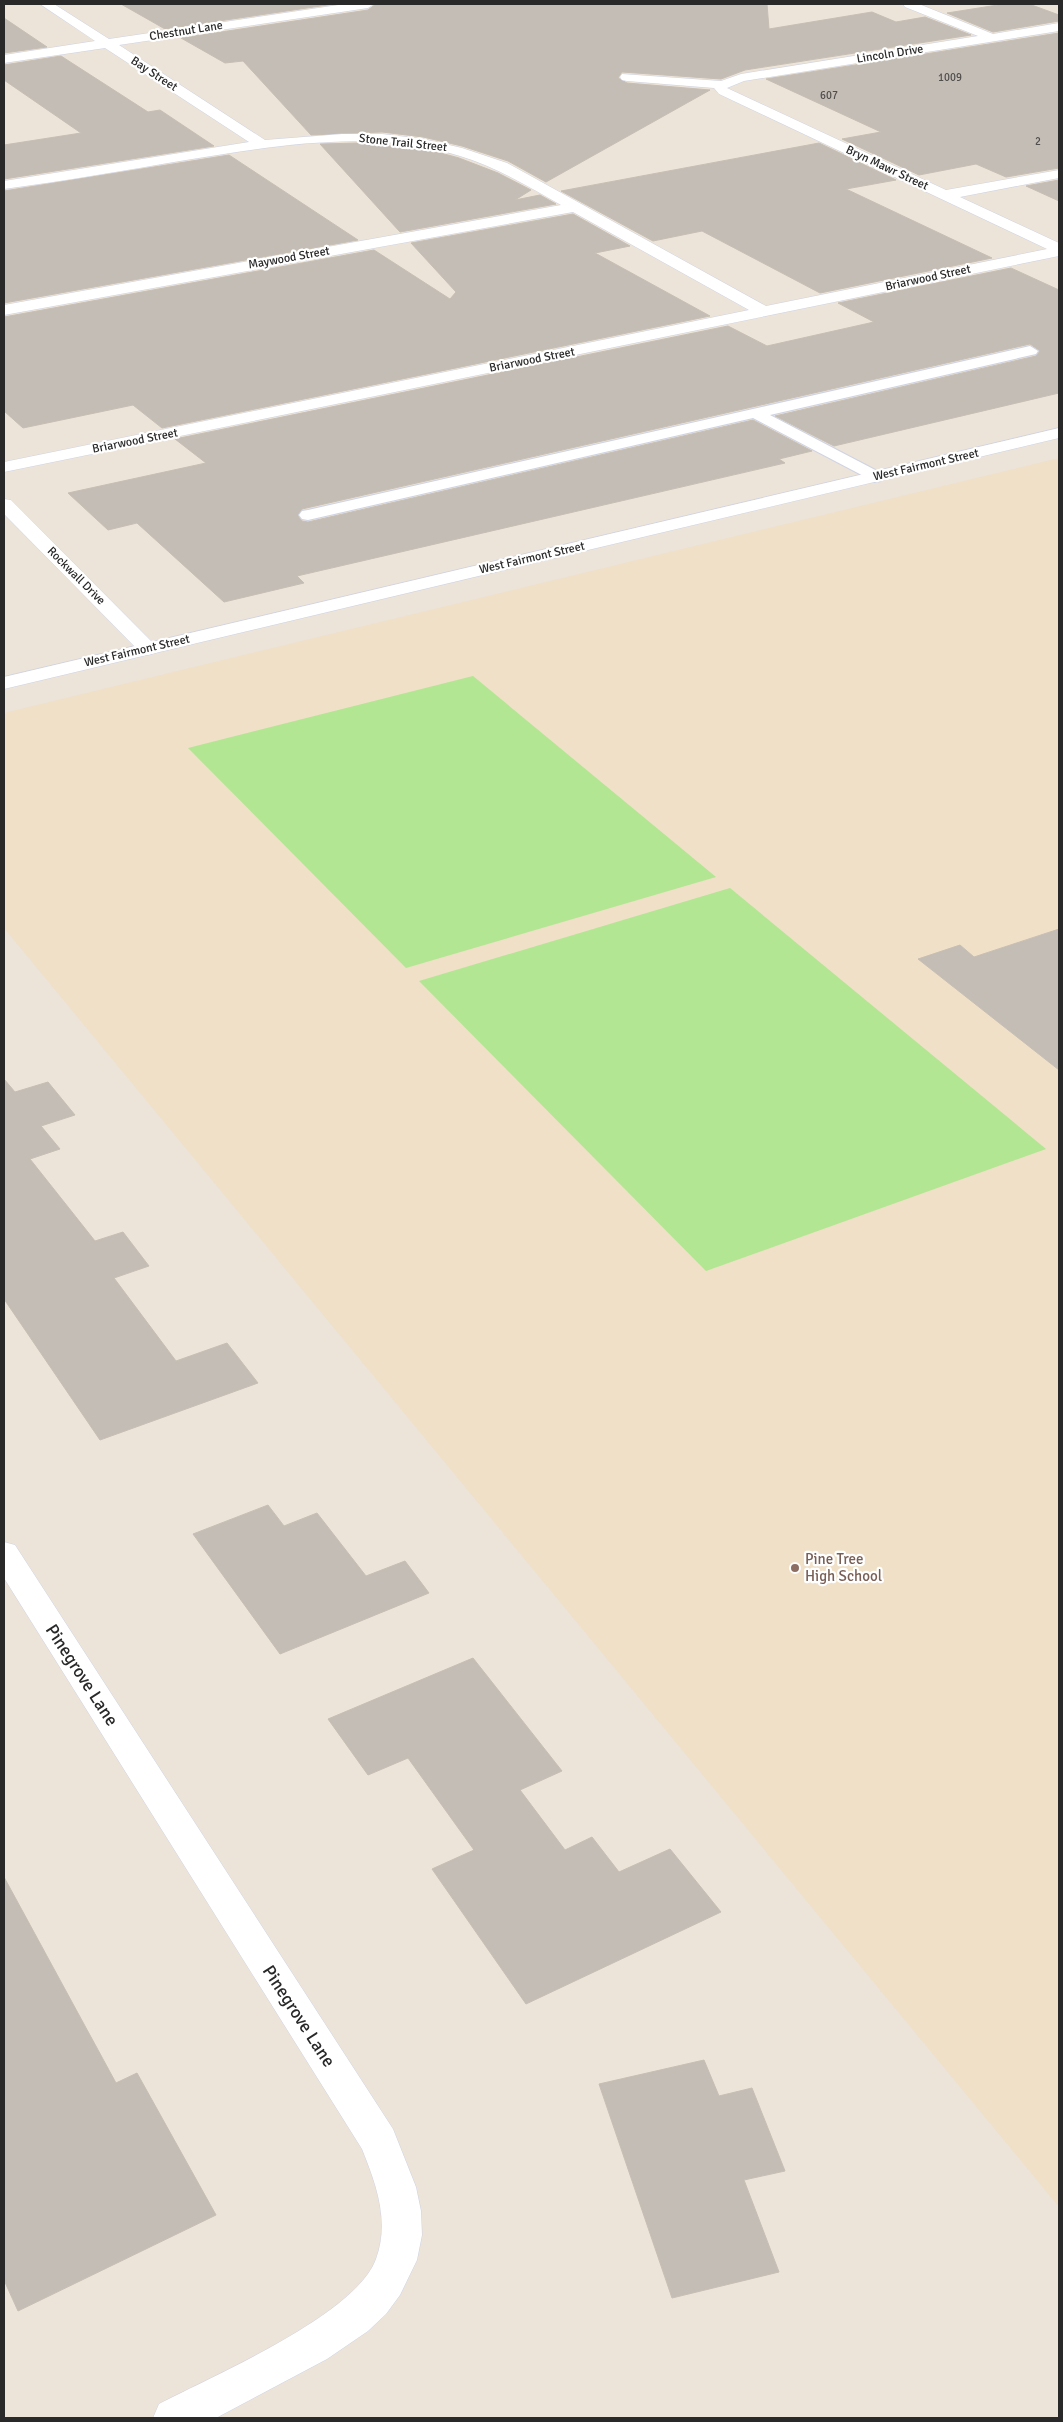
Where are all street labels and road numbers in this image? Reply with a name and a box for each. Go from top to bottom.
street label: Chestnut Lane [148,18,224,44]
street label: Lincoln Drive [856,41,924,67]
street label: Bay Street [128,53,180,95]
street label: Stone Trail Street [358,131,448,155]
street label: Bryn Mawr Street [843,142,931,194]
street label: Maywood Street [247,243,331,273]
street label: Briarwood Street [884,262,972,294]
street label: Briarwood Street [488,344,576,376]
street label: Briarwood Street [91,425,179,457]
street label: West Fairmont Street [872,446,980,484]
street label: West Fairmont Street [478,539,586,577]
street label: Rockwall Drive [44,544,108,608]
street label: West Fairmont Street [83,632,191,670]
street label: Pinegrove Lane [41,1620,123,1730]
street label: Pinegrove Lane [258,1961,340,2071]

